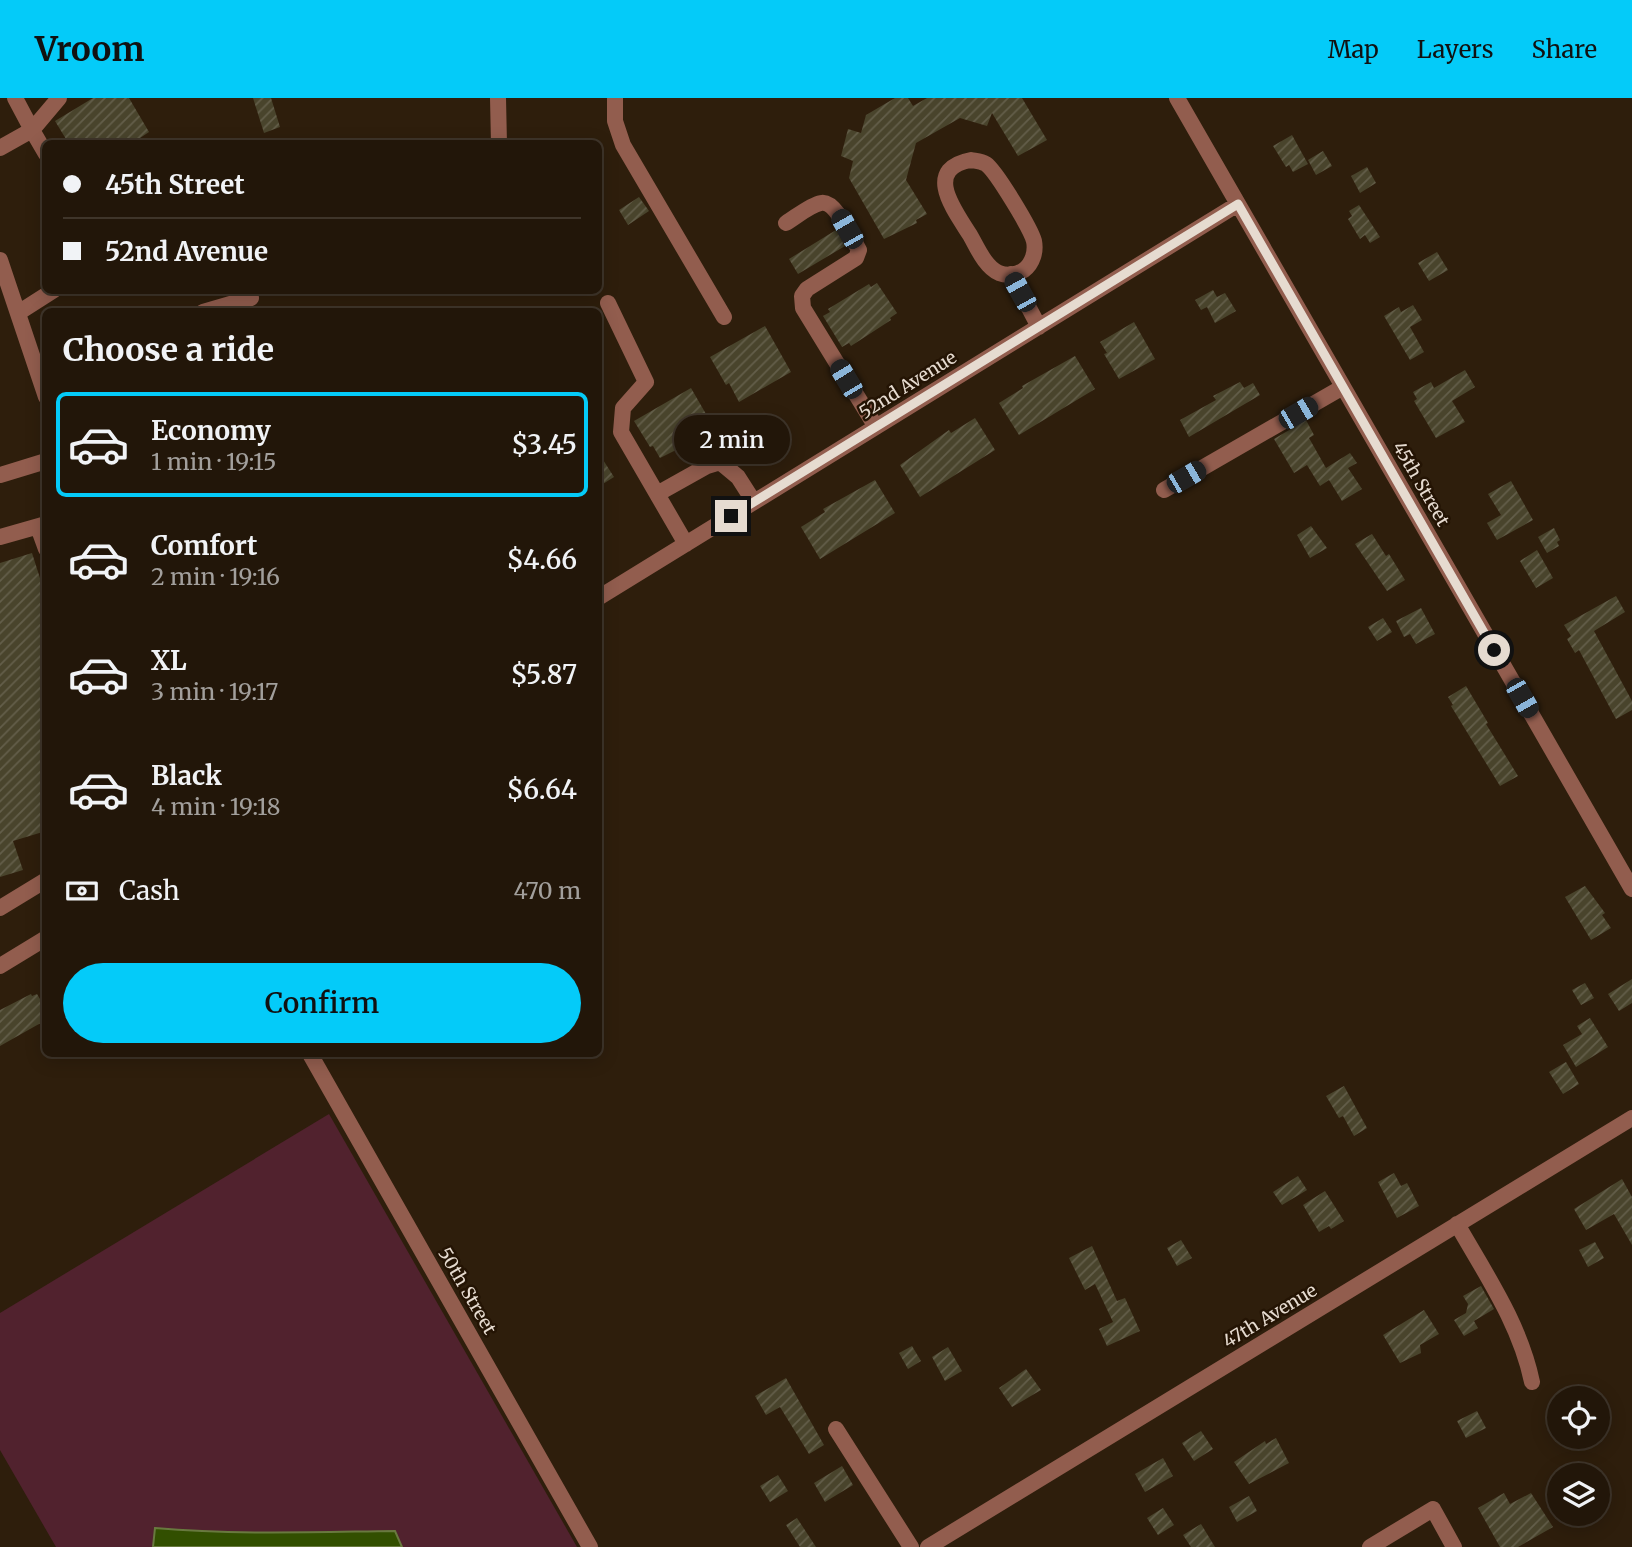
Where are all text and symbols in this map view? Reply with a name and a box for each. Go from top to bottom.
text: Vroom [35,29,144,70]
text: Map [1328,34,1379,65]
text: Layers [1417,34,1493,65]
text: Share [1531,34,1597,65]
text: 45th Street [105,168,245,201]
car [828,206,867,252]
text: 52nd Avenue [105,235,268,268]
car [1001,269,1040,315]
text: Choose a ride [63,330,274,370]
street label: 52nd Avenue [855,346,961,424]
car [827,356,866,402]
car [1275,393,1322,433]
icon: car [67,413,130,476]
text: Economy [151,414,271,447]
callout: 2 min [673,414,789,464]
text: 2 min [700,425,764,454]
text: $3.45 [511,428,577,461]
street label: 45th Street [1388,437,1455,530]
text: 1 min · 19:15 [151,447,276,476]
car [1163,457,1210,497]
route end [715,500,747,532]
icon: car [67,528,130,591]
text: Comfort [151,529,257,562]
text: $4.66 [507,543,577,576]
text: 2 min · 19:16 [151,562,280,591]
route start [1478,634,1510,666]
icon: car [67,643,130,706]
text: XL [151,644,187,677]
text: $5.87 [510,658,577,691]
car [1503,675,1542,721]
text: 3 min · 19:17 [151,677,278,706]
icon: car [67,758,130,821]
text: Black [151,759,222,792]
text: $6.64 [507,773,577,806]
text: 4 min · 19:18 [151,792,281,821]
icon: cash [63,872,101,910]
text: Cash [119,874,180,907]
text: 470 m [514,876,581,905]
button: Confirm [63,963,581,1043]
street label: 50th Street [433,1243,502,1338]
street label: 47th Avenue [1219,1279,1321,1353]
map controls [1547,1386,1610,1526]
button: locate [1547,1386,1610,1449]
button: layers [1547,1463,1610,1526]

